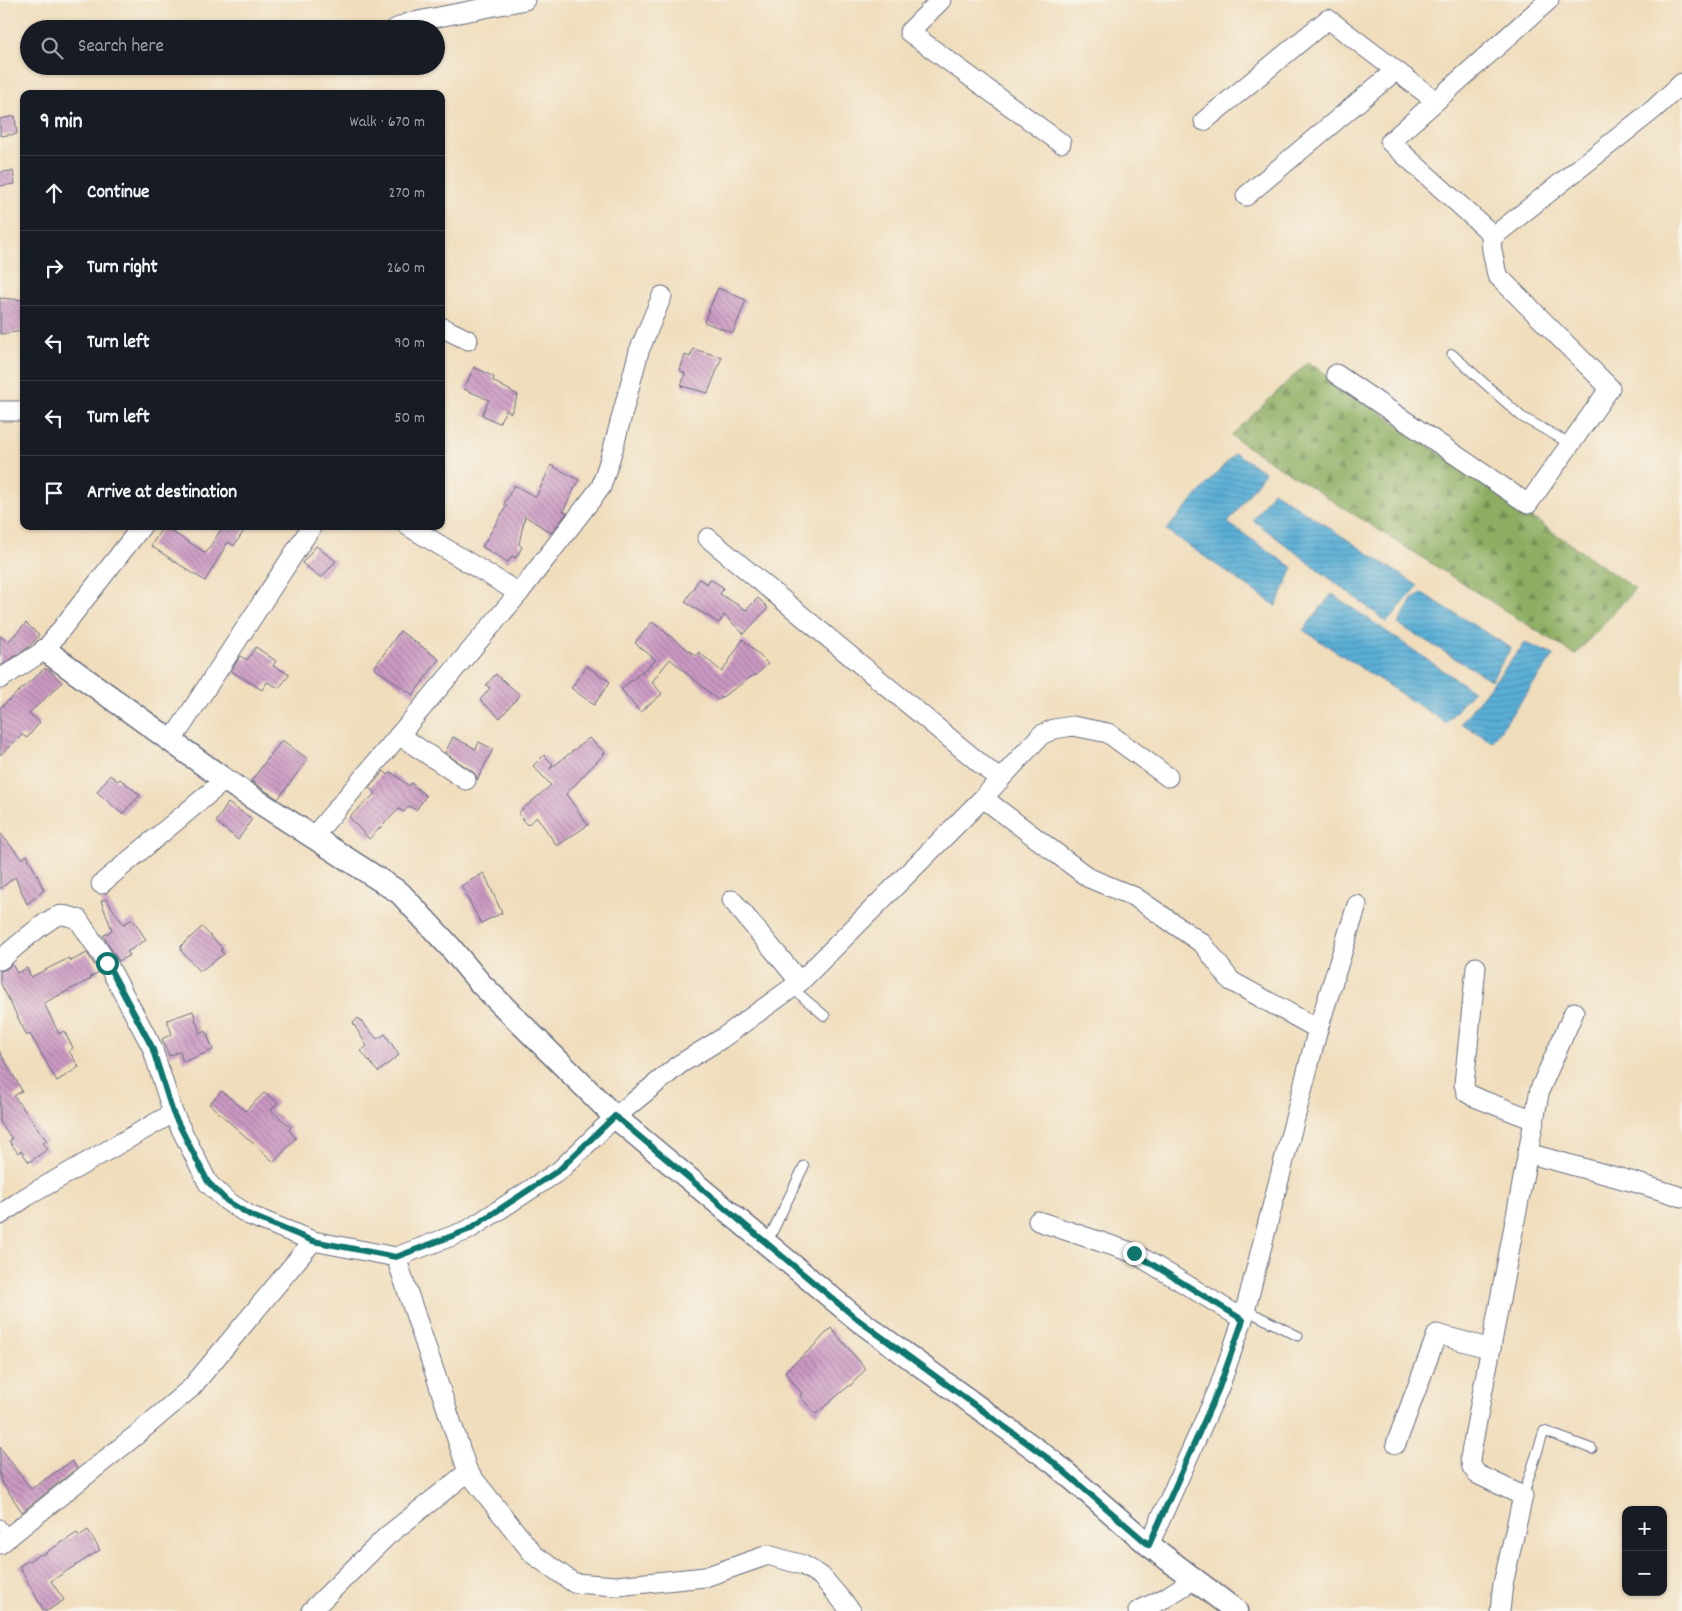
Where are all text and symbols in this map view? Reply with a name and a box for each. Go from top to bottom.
search box [20,20,445,75]
icon: search [38,34,66,62]
text: Search here [78,34,164,61]
text: 9 min [40,108,82,138]
text: Walk · 670 m [350,111,425,134]
icon: ahead [40,179,68,207]
text: Continue [87,180,149,207]
text: 270 m [389,182,425,205]
icon: right [40,254,68,282]
text: Turn right [87,255,158,282]
text: 260 m [387,257,425,280]
icon: left [40,329,68,357]
text: Turn left [87,330,150,357]
text: 90 m [394,332,425,355]
icon: left [40,404,68,432]
text: Turn left [87,405,150,432]
text: 50 m [394,407,425,430]
icon: arrive [40,479,68,507]
text: Arrive at destination [87,480,237,507]
route start [96,952,119,975]
route end [1123,1242,1146,1265]
map controls [1622,1506,1667,1596]
button: + [1622,1506,1667,1551]
button: − [1622,1551,1667,1596]

